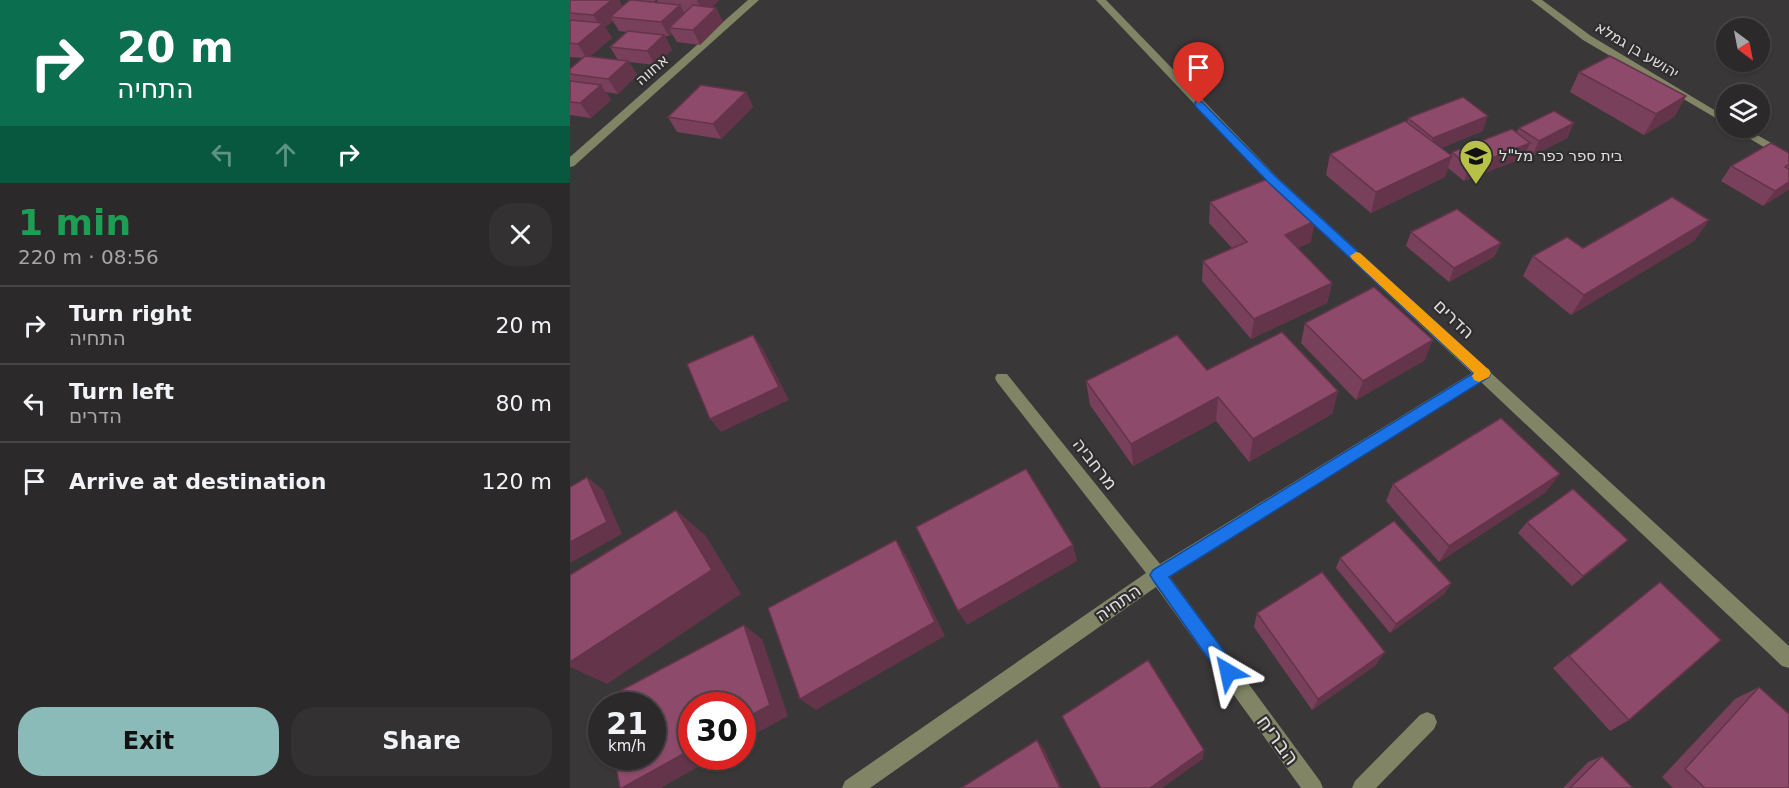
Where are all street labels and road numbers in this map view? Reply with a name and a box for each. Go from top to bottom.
street label: יהושע בן גמלא [1592,18,1682,82]
street label: אחווה [632,51,672,89]
street label: הדרים [1430,295,1479,343]
street label: מרחביה [1069,433,1122,494]
street label: התחיה [1091,579,1145,626]
street label: הבריח [1252,710,1304,770]

